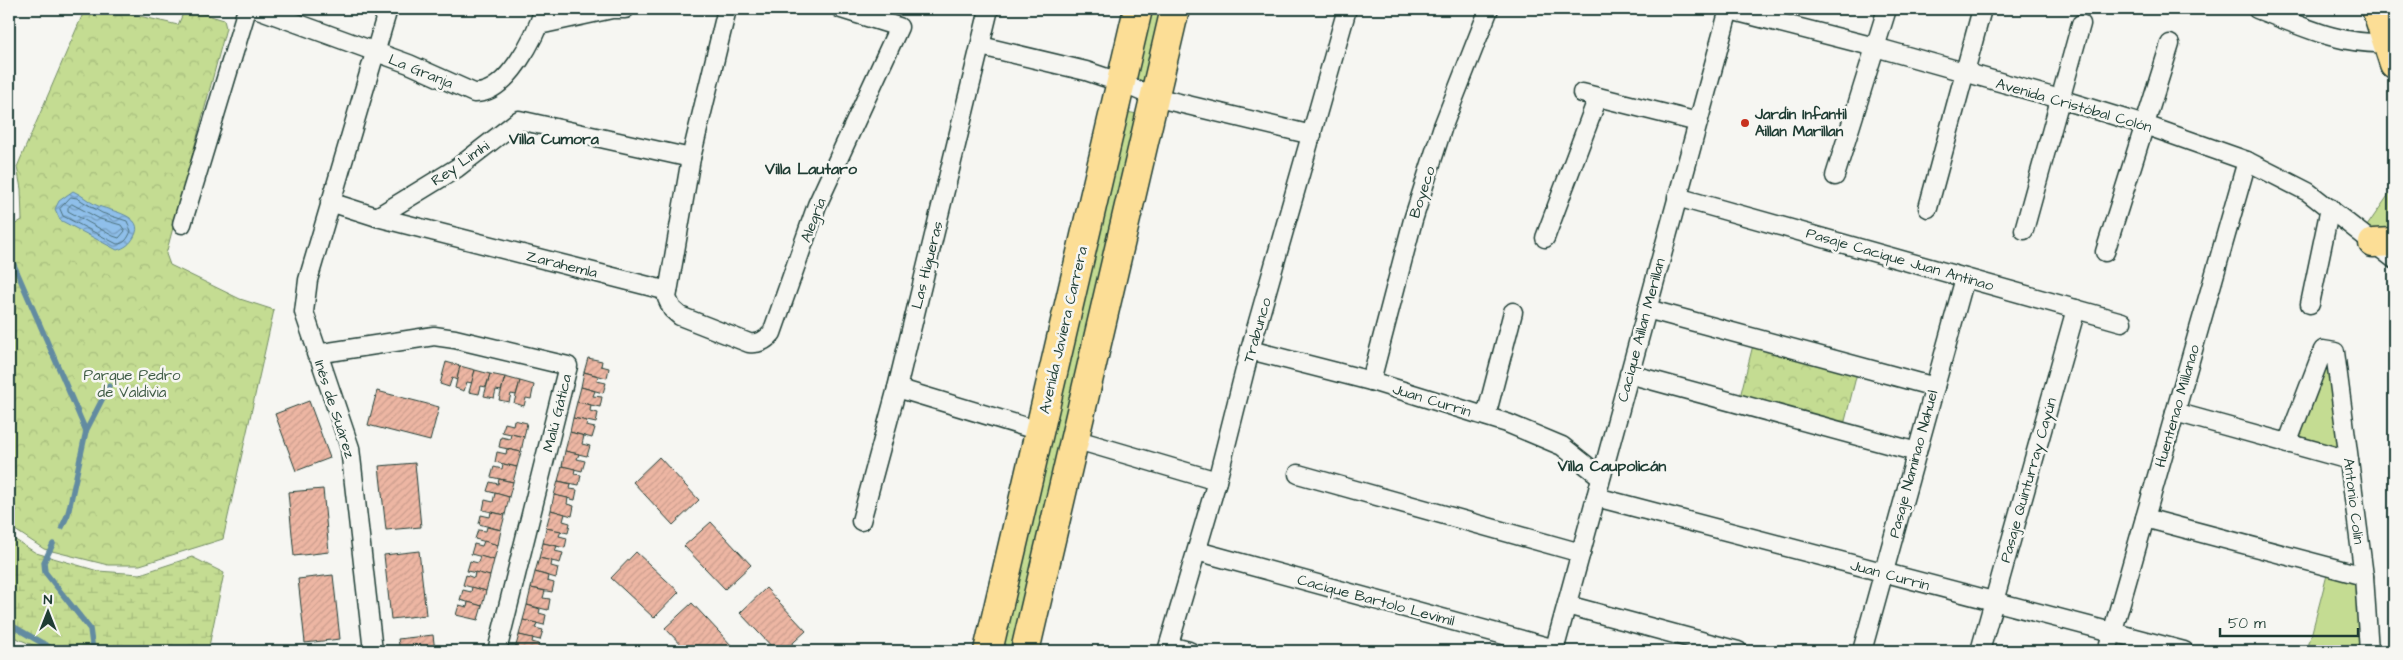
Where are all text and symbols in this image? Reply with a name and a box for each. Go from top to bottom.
street label: La Granja [385,49,457,94]
street label: Avenida Cristóbal Colón [1993,73,2155,138]
place label: Jardin Infantil Aillan Marillan [1754,104,1847,142]
marker: Jardin Infantil Aillan Marillan [1739,117,1751,129]
district label: Villa Cumora [508,128,600,150]
street label: Rey Limhi [427,135,495,192]
district label: Villa Lautaro [764,158,858,180]
street label: Boyeco [1404,163,1442,221]
street label: Alegría [795,195,833,246]
street label: Las Higueras [906,219,950,311]
street label: Pasaje Cacique Juan Antinao [1804,223,1997,297]
street label: Avenida Javiera Carrera [1034,244,1093,416]
street label: Zarahemla [524,246,600,284]
street label: Cacique Aillan Merillan [1612,255,1671,404]
street label: Trabunco [1238,295,1277,365]
street label: Huentenao Millanao [2150,342,2205,470]
street label: Inés de Suárez [309,357,360,461]
park label: Parque Pedro de Valdivia [83,365,181,403]
street label: Malú Gática [538,372,577,454]
street label: Juan Currin [1390,379,1474,423]
street label: Pasaje Naminao Nahuel [1884,388,1943,540]
street label: Pasaje Quinturray Cayún [1995,395,2063,565]
district label: Villa Caupolicán [1557,455,1666,477]
street label: Antonio Colin [2338,457,2369,546]
street label: Juan Currin [1848,555,1932,596]
street label: Cacique Bartolo Levimil [1295,569,1457,632]
north arrow [22,588,72,638]
text: N [44,590,53,610]
scale bar [2220,605,2358,637]
text: 50 m [2228,613,2266,634]

